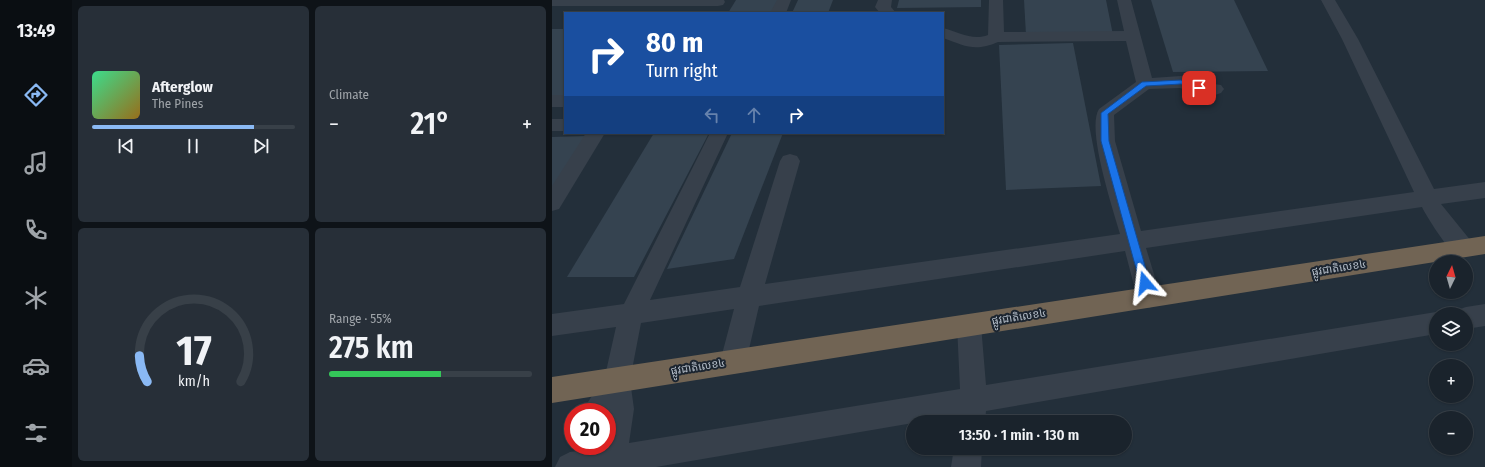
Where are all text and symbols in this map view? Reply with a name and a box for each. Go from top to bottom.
text: 13:49 [17,20,55,42]
text: 80 m [646,26,703,59]
icon: right [580,28,632,80]
text: Turn right [646,60,718,82]
pin [1182,71,1216,105]
icon: arrive [1188,77,1210,99]
text: Afterglow [152,78,213,96]
icon: directions [22,81,50,109]
text: Climate [329,87,369,102]
text: The Pines [152,96,203,111]
icon: left [701,104,723,126]
icon: ahead [743,104,765,126]
icon: right [785,104,807,126]
text: 21° [411,106,450,142]
text: − [329,111,339,138]
text: + [522,111,532,138]
icon: previous [115,135,137,157]
icon: pause [182,135,204,157]
icon: next [250,135,272,157]
icon: music [22,149,50,177]
icon: phone [22,216,50,244]
north arrow [1429,255,1473,299]
map controls [1429,255,1473,455]
street label: ផ្លូវជាតិលេខ៤ [1311,257,1368,282]
position arrow [1124,262,1166,304]
icon: climate [22,284,50,312]
street label: ផ្លូវជាតិលេខ៤ [991,306,1048,331]
button: layers [1429,307,1473,351]
text: Range · 55% [329,311,392,326]
text: 17 [176,326,211,376]
text: 275 km [329,330,414,366]
icon: car [22,352,50,380]
street label: ផ្លូវជាតិលេខ៤ [670,356,727,381]
button: + [1429,359,1473,403]
text: km/h [178,373,209,390]
speed limit sign: 20 [564,403,616,455]
button: − [1429,411,1473,455]
icon: filters [22,419,50,447]
text: 13:50 · 1 min · 130 m [959,426,1079,444]

